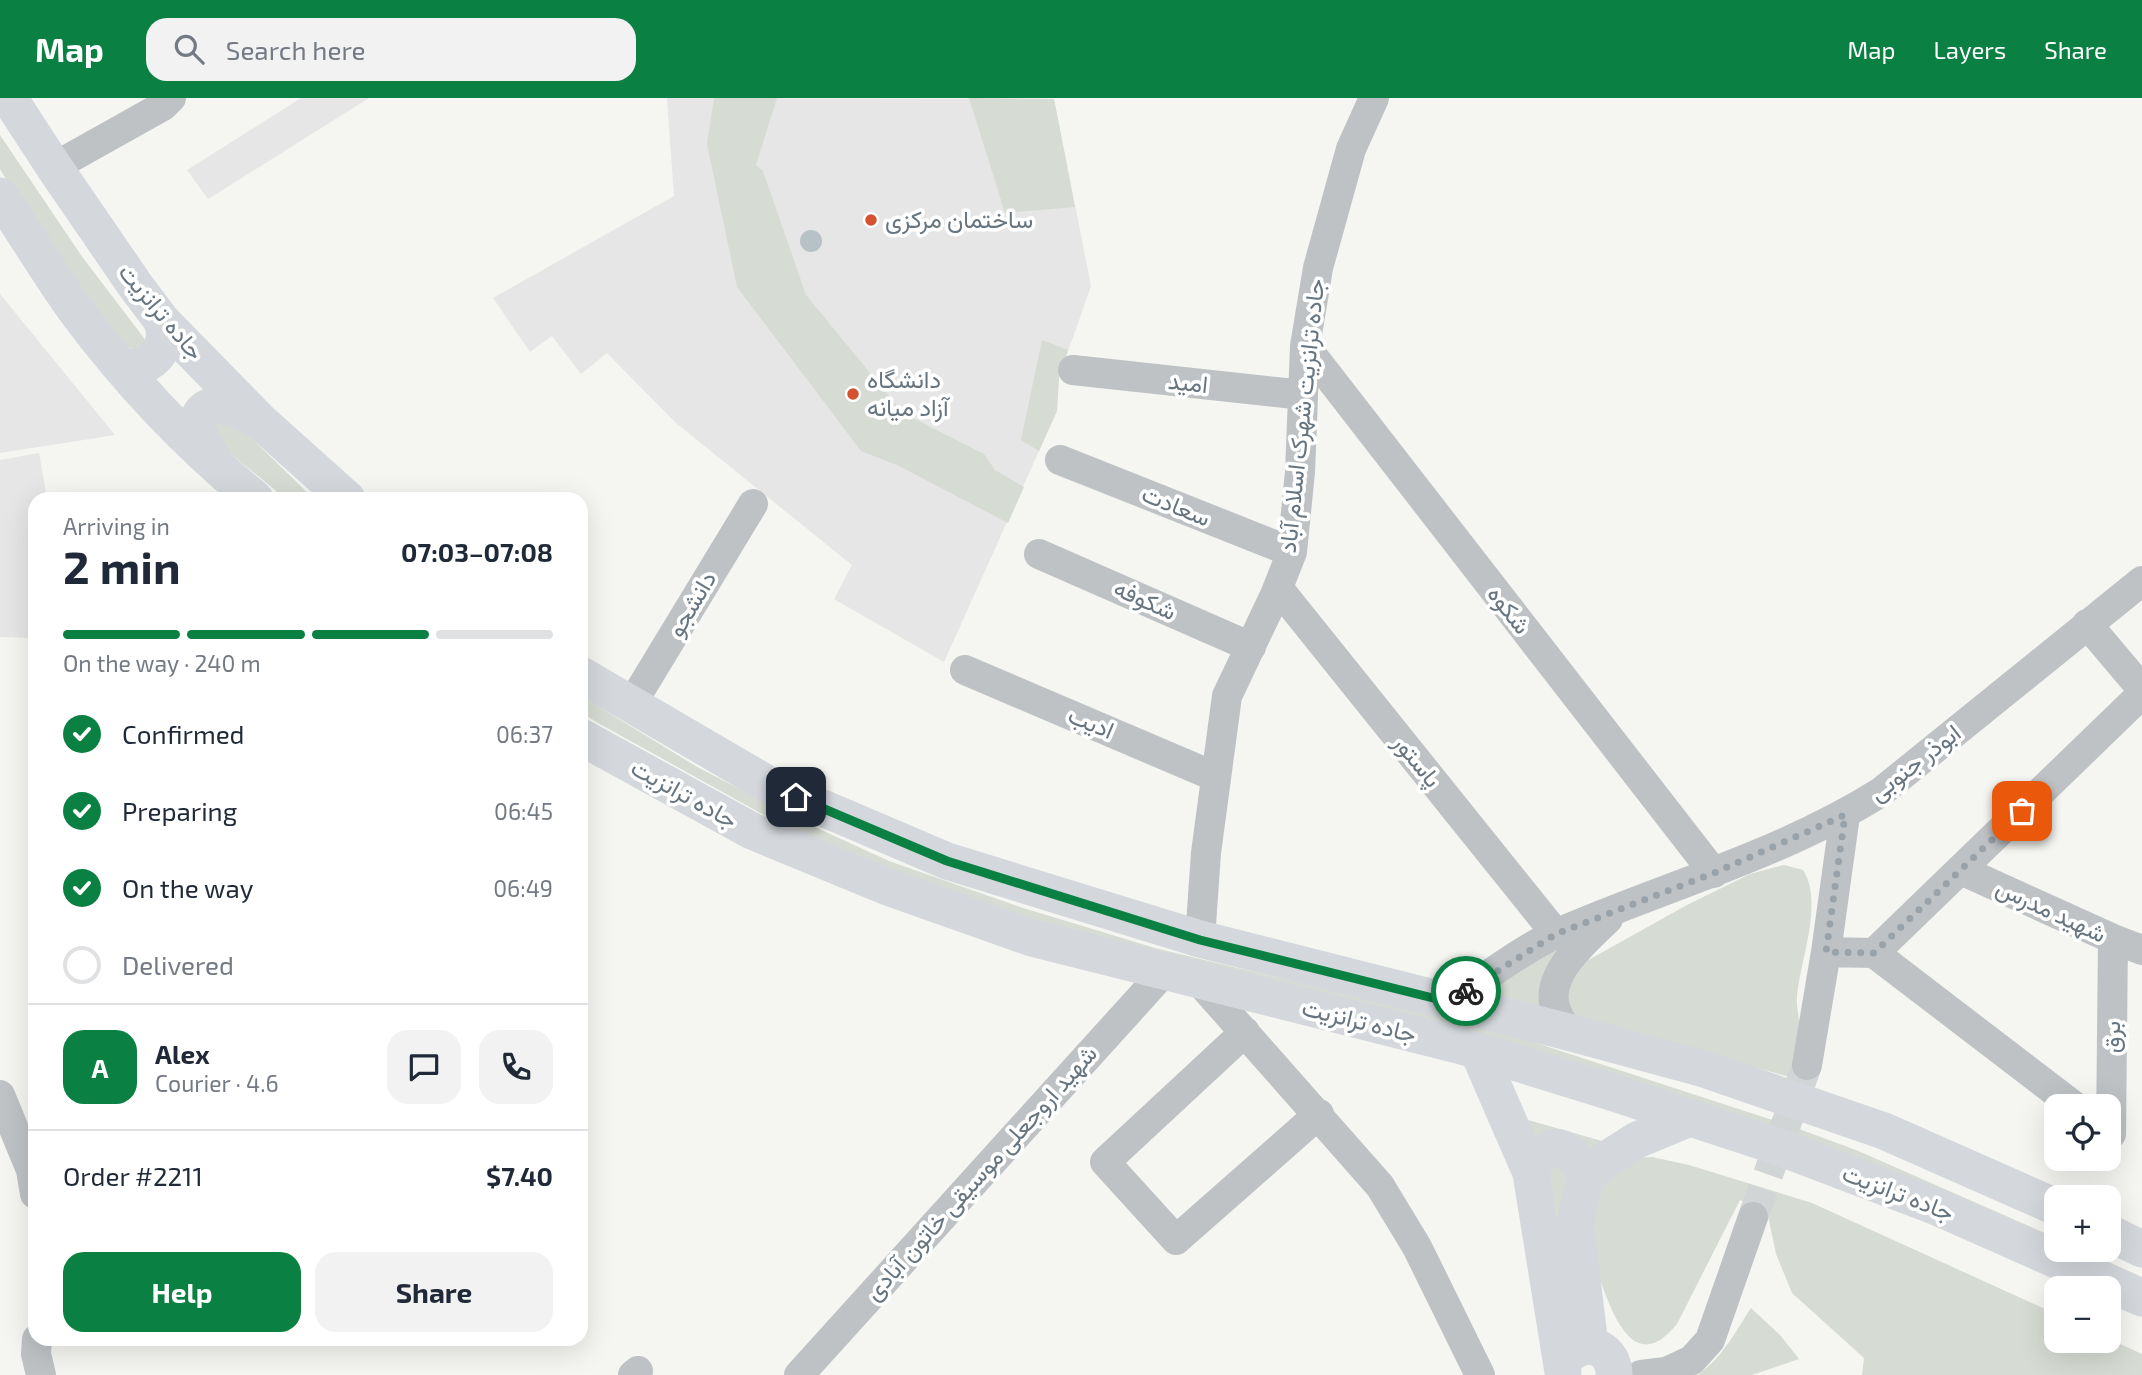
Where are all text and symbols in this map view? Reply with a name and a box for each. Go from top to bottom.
search box [146,18,636,81]
text: Map [35,29,104,69]
icon: search [170,30,208,68]
text: Search here [226,34,365,65]
text: Map [1847,35,1895,64]
text: Layers [1933,35,2006,64]
text: Share [2044,35,2107,64]
place label: ساختمان مرکزی [885,204,1033,235]
marker: ساختمان مرکزی [863,212,879,228]
street label: جاده ترانزیت [112,257,211,366]
street label: جاده ترانزیت شهرک اسلام آباد [1272,277,1332,555]
place label: دانشگاه آزاد میانه [867,364,951,423]
street label: امید [1167,365,1209,399]
marker: دانشگاه آزاد میانه [845,386,861,402]
street label: سعادت [1138,478,1215,531]
text: Arriving in [63,512,170,540]
text: 07:03–07:08 [401,536,553,567]
text: 2 min [63,538,181,593]
street label: دانشجو [660,565,723,642]
street label: شکوفه [1109,572,1181,627]
street label: شکوه [1481,579,1538,640]
text: On the way · 240 m [63,649,261,677]
street label: ادیب [1064,699,1119,745]
icon: check [63,715,101,753]
street label: ابوذر جنوبی [1863,717,1967,808]
text: Confirmed [122,718,245,749]
text: 06:37 [496,720,553,748]
street label: پاستور [1385,727,1448,794]
street label: جاده ترانزیت [626,752,743,835]
pin [766,767,826,827]
icon: home [777,778,815,816]
pin [1992,781,2052,841]
icon: check [63,792,101,830]
icon: bag [2003,792,2041,830]
text: Preparing [122,795,237,826]
text: 06:45 [494,797,553,825]
icon: check [63,869,101,907]
text: On the way [122,872,253,903]
street label: شهید مدرس [1991,872,2111,950]
text: 06:49 [493,874,553,902]
text: Delivered [122,949,234,980]
courier [1431,956,1501,1026]
icon: bike [1447,972,1485,1010]
street label: جاده ترانزیت [1299,991,1420,1050]
street label: برق [2096,1021,2127,1053]
button: chat [387,1030,461,1104]
button: phone [479,1030,553,1104]
text: Alex [155,1038,210,1069]
street label: شهید اروجعلی موسیقی خاتون آبادی [858,1038,1104,1307]
text: A [92,1052,108,1083]
text: Courier · 4.6 [155,1069,279,1097]
map controls [2044,1094,2121,1353]
button: locate [2044,1094,2121,1171]
street label: جاده ترانزیت [1838,1157,1958,1228]
text: Order #2211 [63,1160,203,1191]
text: $7.40 [486,1160,553,1191]
button: + [2044,1185,2121,1262]
button: Help [63,1252,301,1332]
button: Share [315,1252,553,1332]
button: − [2044,1276,2121,1353]

